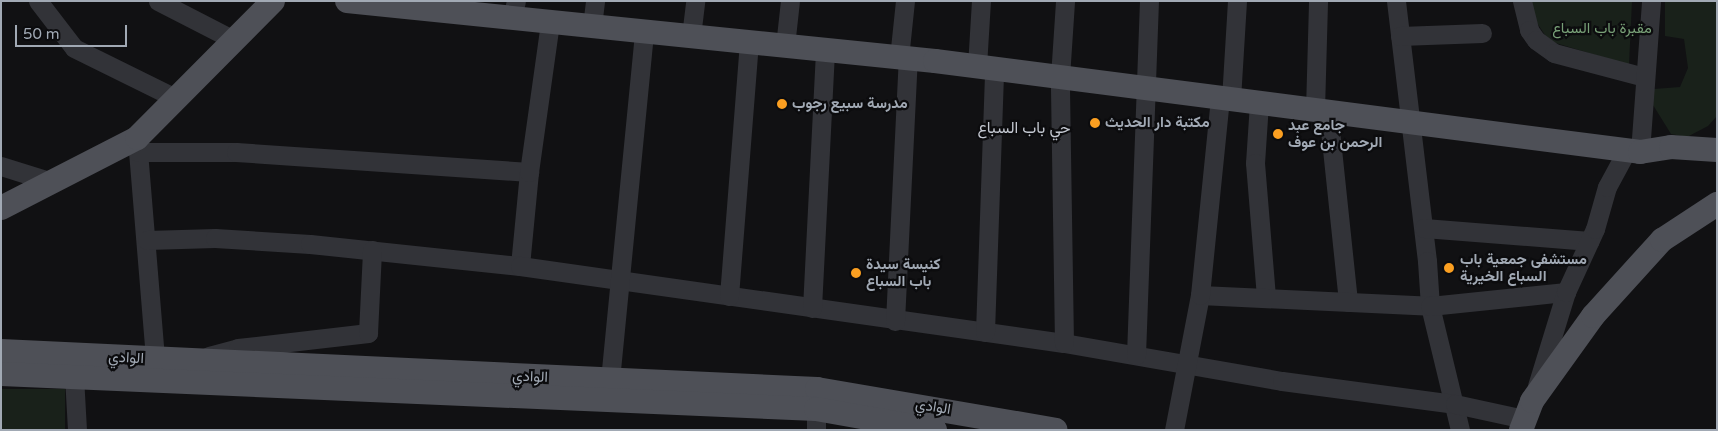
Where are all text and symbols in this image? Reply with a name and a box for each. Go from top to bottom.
scale bar [18,15,130,47]
park label: مقبرة باب السباع [1552,20,1652,38]
text: 50 m [23,25,60,43]
place label: مدرسة سبيع رجوب [792,95,908,113]
marker: مدرسة سبيع رجوب [776,98,788,110]
place label: مكتبة دار الحديث [1105,114,1210,132]
place label: جامع عبد الرحمن بن عوف [1288,116,1382,151]
marker: مكتبة دار الحديث [1089,117,1101,129]
district label: حي باب السباع [977,118,1071,138]
marker: جامع عبد الرحمن بن عوف [1272,128,1284,140]
place label: مستشفى جمعية باب السباع الخيرية [1460,250,1587,285]
place label: كنيسة سيدة باب السباع [866,255,941,290]
marker: مستشفى جمعية باب السباع الخيرية [1442,261,1456,275]
marker: كنيسة سيدة باب السباع [850,267,862,279]
street label: الوادي [108,348,144,368]
street label: الوادي [512,367,548,387]
street label: الوادي [914,395,952,419]

